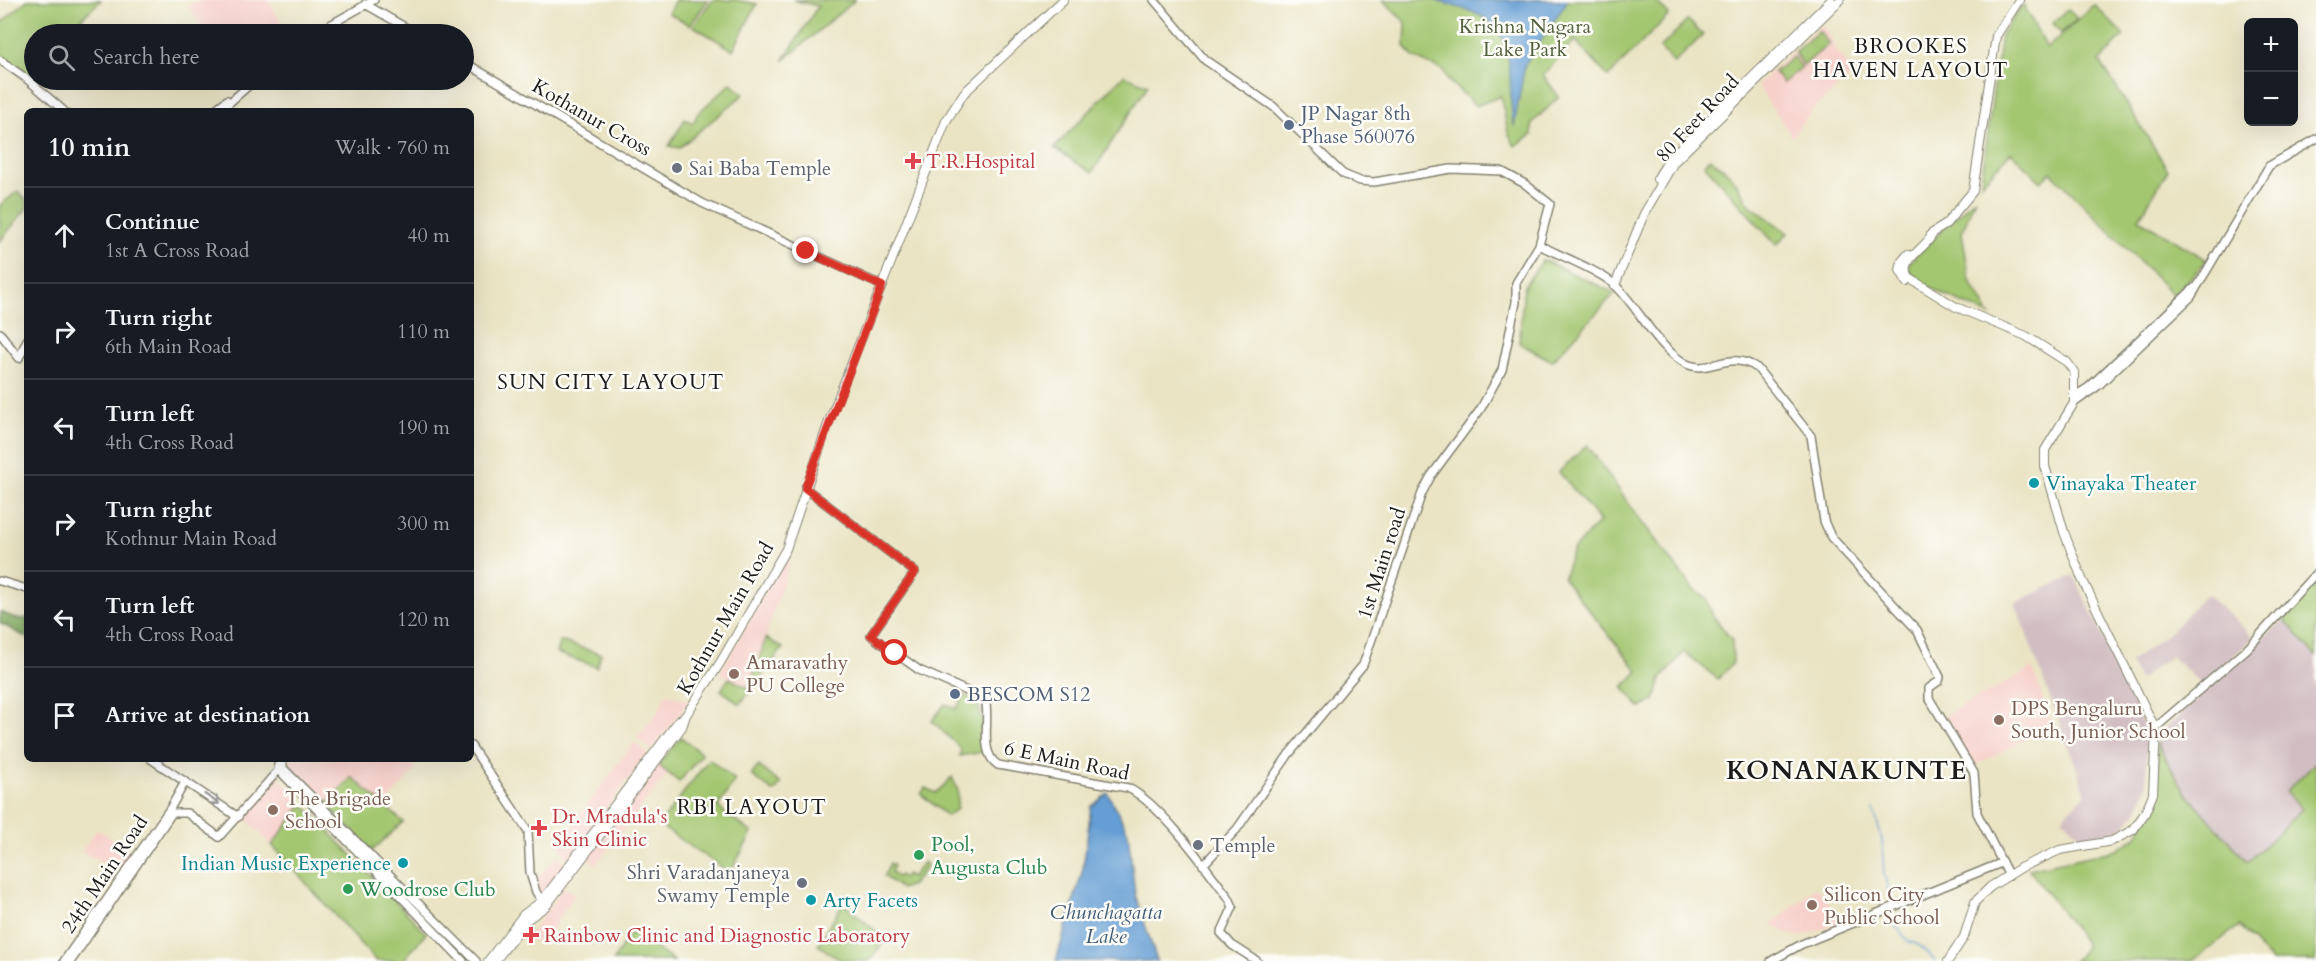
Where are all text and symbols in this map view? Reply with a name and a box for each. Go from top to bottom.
park label: Krishna Nagara Lake Park [1459,13,1592,63]
map controls [2244,18,2298,126]
button: + [2244,18,2298,72]
search box [24,24,474,90]
district label: BROOKES HAVEN LAYOUT [1813,32,2009,85]
icon: search [45,41,78,74]
text: Search here [93,42,200,72]
street label: 80 Feet Road [1650,68,1745,168]
street label: Kothanur Cross [527,72,656,162]
button: − [2244,72,2298,126]
place label: JP Nagar 8th Phase 560076 [1298,100,1415,150]
marker: JP Nagar 8th Phase 560076 [1282,118,1296,132]
text: 10 min [48,130,131,165]
text: Walk · 760 m [335,134,450,161]
place label: T.R.Hospital [926,148,1035,175]
marker: T.R.Hospital [904,152,922,170]
place label: Sai Baba Temple [689,155,831,182]
marker: Sai Baba Temple [670,161,684,175]
text: Continue [105,207,200,237]
icon: ahead [48,219,81,252]
text: 40 m [407,222,450,249]
text: 1st A Cross Road [105,237,249,264]
route end [792,237,818,263]
text: Turn right [105,303,212,333]
icon: right [48,315,81,348]
text: 110 m [397,318,450,345]
text: 6th Main Road [105,333,232,360]
district label: SUN CITY LAYOUT [497,368,725,397]
text: Turn left [105,399,194,429]
icon: left [48,411,81,444]
text: 190 m [397,414,450,441]
text: 4th Cross Road [105,429,234,456]
place label: Vinayaka Theater [2046,470,2197,497]
marker: Vinayaka Theater [2027,476,2041,490]
text: Turn right [105,495,212,525]
street label: 1st Main road [1351,504,1412,622]
icon: right [48,507,81,540]
text: 300 m [397,510,450,537]
text: Kothnur Main Road [105,525,277,552]
street label: Kothnur Main Road [671,537,780,699]
text: Turn left [105,591,194,621]
icon: left [48,603,81,636]
text: 120 m [397,606,450,633]
text: 4th Cross Road [105,621,234,648]
route start [881,639,907,665]
place label: Amaravathy PU College [746,649,849,699]
marker: Amaravathy PU College [727,667,741,681]
place label: BESCOM S12 [967,681,1090,708]
marker: BESCOM S12 [948,687,962,701]
place label: DPS Bengaluru South, Junior School [2011,695,2186,745]
icon: arrive [48,699,81,732]
text: Arrive at destination [105,700,310,730]
marker: DPS Bengaluru South, Junior School [1992,713,2006,727]
street label: 6 E Main Road [1002,734,1132,787]
district label: KONANAKUNTE [1726,753,1968,788]
place label: The Brigade School [285,785,391,835]
one-way arrow [203,793,220,805]
district label: RBI LAYOUT [677,793,827,822]
marker: The Brigade School [266,803,280,817]
place label: Dr. Mradula's Skin Clinic [552,803,667,853]
street label: 24th Main Road [55,810,154,939]
marker: Dr. Mradula's Skin Clinic [530,819,548,837]
place label: Pool, Augusta Club [931,831,1048,881]
place label: Temple [1210,832,1275,859]
marker: Temple [1191,838,1205,852]
marker: Pool, Augusta Club [912,848,926,862]
place label: Indian Music Experience [181,850,391,877]
marker: Indian Music Experience [396,856,410,870]
place label: Shri Varadanjaneya Swamy Temple [627,859,790,909]
place label: Woodrose Club [359,876,496,903]
marker: Shri Varadanjaneya Swamy Temple [795,876,809,890]
place label: Silicon City Public School [1824,881,1940,931]
marker: Woodrose Club [341,882,355,896]
place label: Arty Facets [823,887,918,914]
marker: Arty Facets [804,893,818,907]
water label: Chunchagatta Lake [1050,898,1162,951]
marker: Silicon City Public School [1805,898,1819,912]
place label: Rainbow Clinic and Diagnostic Laboratory [544,922,911,949]
marker: Rainbow Clinic and Diagnostic Laboratory [522,926,540,944]

